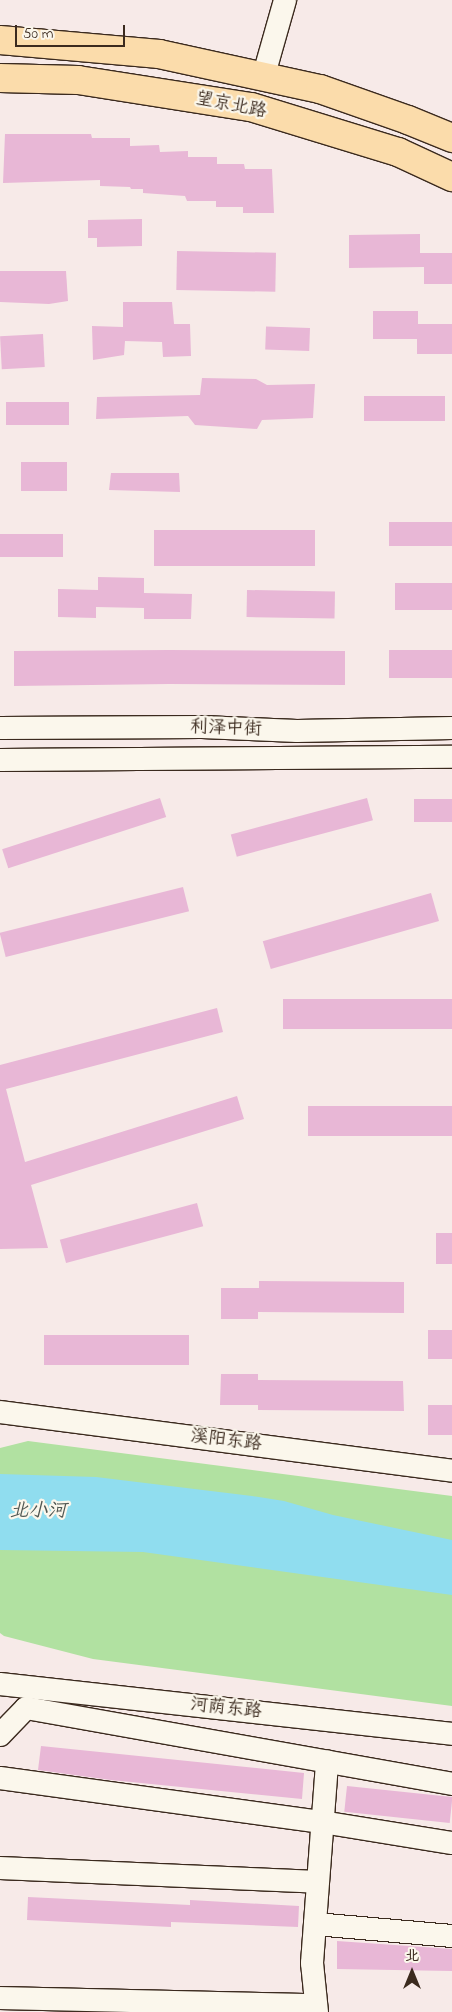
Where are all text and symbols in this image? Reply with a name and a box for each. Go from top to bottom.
scale bar [18,15,128,47]
text: 50 m [23,23,53,45]
street label: 望京北路 [194,89,268,123]
street label: 利泽中街 [190,717,262,741]
street label: 溪阳东路 [189,1426,263,1456]
water label: 北小河 [10,1501,66,1523]
street label: 河荫东路 [189,1694,263,1724]
text: 北 [405,1946,419,1967]
north arrow [387,1947,437,1997]

